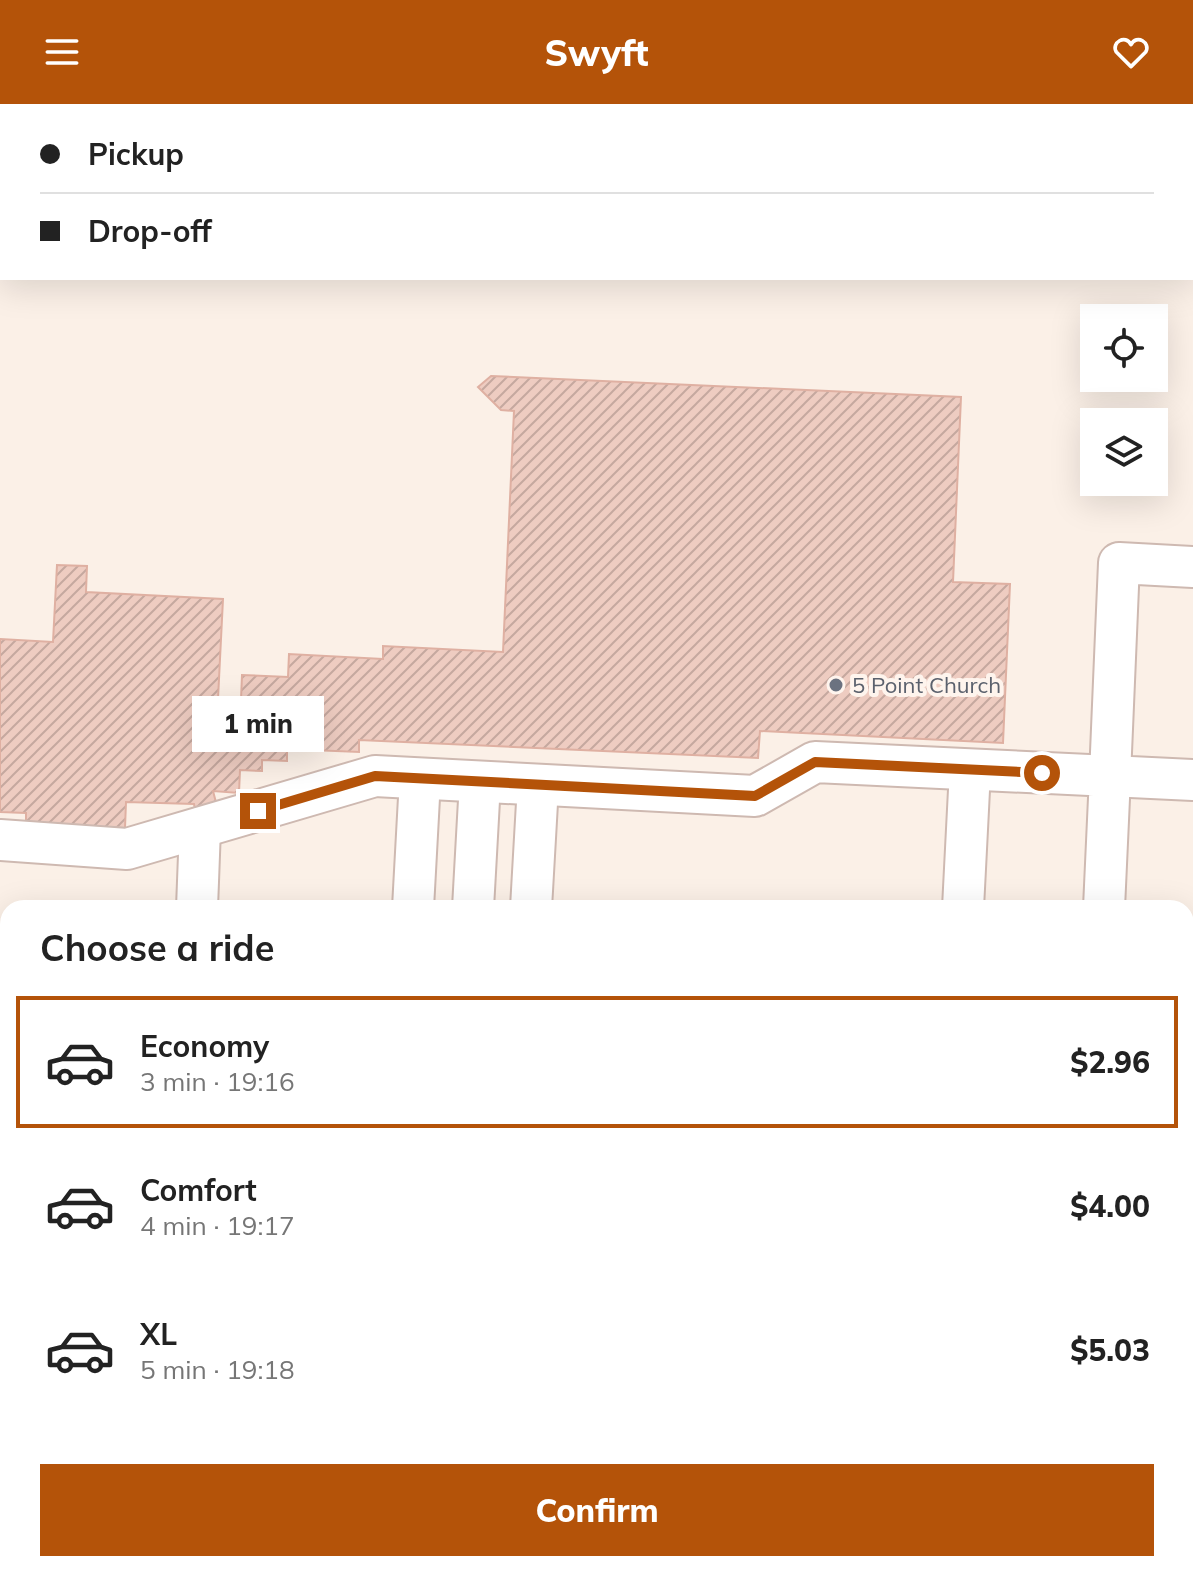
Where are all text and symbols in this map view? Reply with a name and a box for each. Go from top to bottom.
icon: menu [40,30,84,74]
text: Swyft [545,30,648,75]
icon: heart [1109,30,1153,74]
text: Pickup [88,135,184,173]
text: Drop-off [88,212,212,250]
map controls [1080,304,1168,496]
button: locate [1080,304,1168,392]
button: layers [1080,408,1168,496]
place label: 5 Point Church [852,671,1001,699]
marker: 5 Point Church [827,676,845,694]
callout: 1 min [192,695,324,751]
text: 1 min [223,707,293,740]
route start [1024,755,1060,791]
route end [240,793,276,829]
text: Choose a ride [40,925,274,970]
icon: car [44,1026,116,1098]
text: Economy [140,1027,269,1065]
text: $2.96 [1070,1043,1150,1081]
text: 3 min · 19:16 [140,1065,295,1098]
icon: car [44,1170,116,1242]
text: Comfort [140,1171,257,1209]
text: $4.00 [1070,1187,1150,1225]
text: 4 min · 19:17 [140,1209,295,1242]
icon: car [44,1314,116,1386]
text: XL [140,1315,177,1353]
text: $5.03 [1070,1331,1150,1369]
text: 5 min · 19:18 [140,1353,295,1386]
button: Confirm [40,1464,1154,1556]

